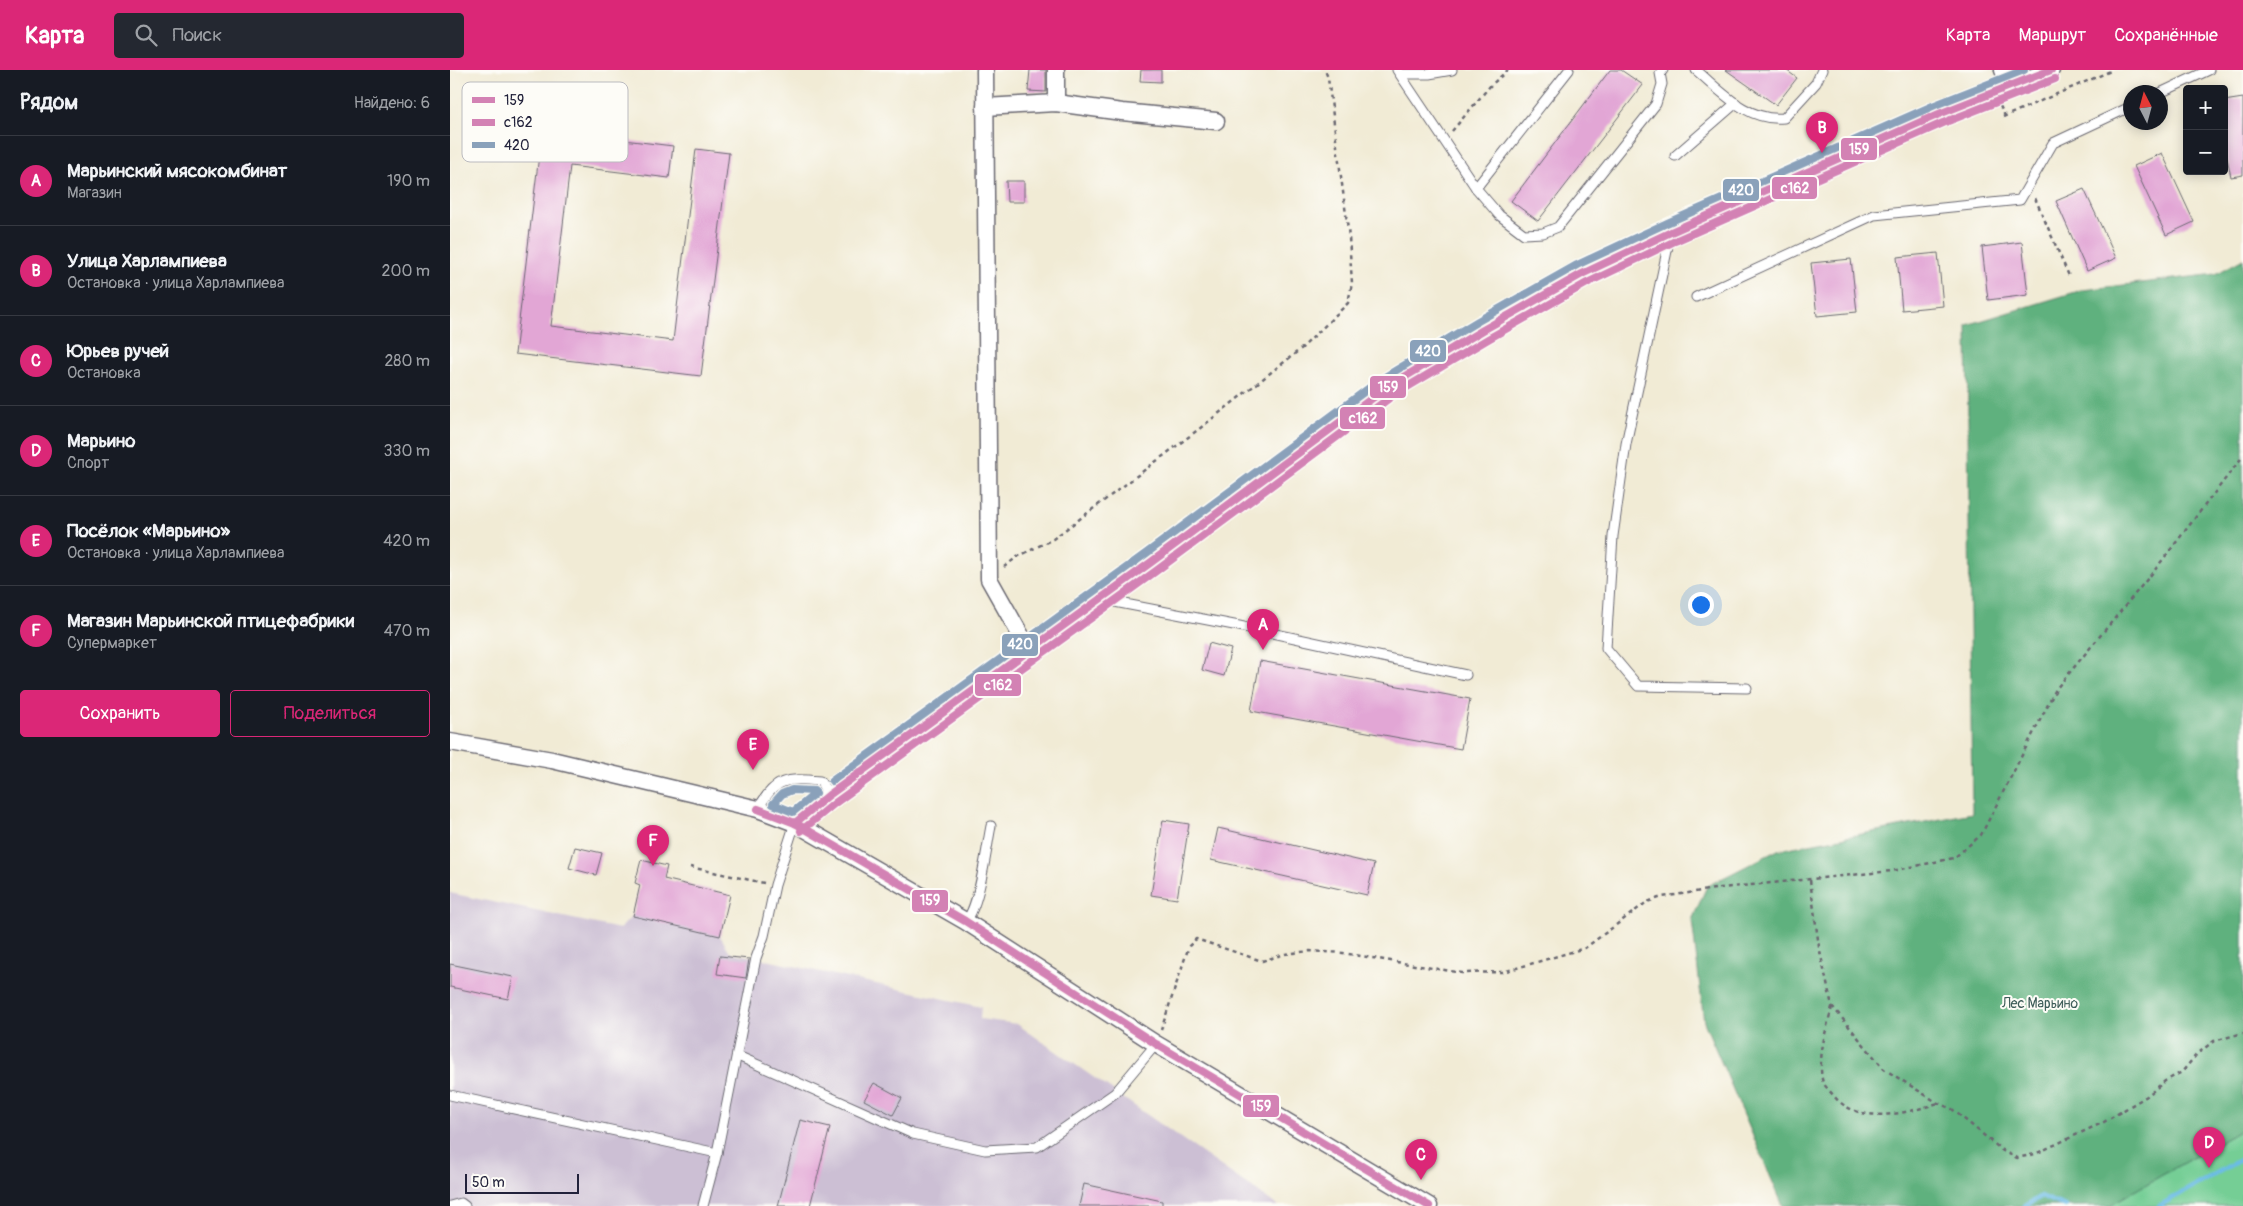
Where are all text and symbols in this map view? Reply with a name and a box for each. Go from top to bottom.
search box [114,13,464,58]
text: Карта [25,21,84,50]
icon: search [132,21,160,49]
text: Поиск [172,23,222,47]
text: Карта [1946,24,1990,47]
text: Маршрут [2018,24,2086,47]
text: Сохранённые [2114,24,2218,47]
legend [462,82,628,162]
north arrow [2123,85,2168,130]
map controls [2183,85,2228,175]
button: + [2183,85,2228,130]
text: Рядом [20,89,78,116]
text: 159 [504,92,524,109]
text: Найдено: 6 [354,93,430,113]
pin: B [1806,112,1838,153]
text: с162 [504,114,533,131]
button: − [2183,130,2228,175]
text: 420 [504,137,530,154]
line badge: 159 [1840,137,1878,161]
text: 159 [1849,141,1869,158]
text: Марьинский мясокомбинат [67,159,287,183]
text: A [31,171,41,191]
text: 190 m [387,171,430,191]
line badge: с162 [1771,176,1818,200]
line badge: 420 [1722,178,1760,202]
text: с162 [1780,180,1809,197]
text: 420 [1728,182,1754,199]
text: Магазин [67,183,122,203]
text: Улица Харлампиева [67,249,227,273]
text: B [31,261,41,281]
text: 200 m [382,261,430,281]
text: Остановка · улица Харлампиева [67,273,284,293]
text: Юрьев ручей [67,339,169,363]
line badge: 420 [1409,339,1447,363]
text: 420 [1415,343,1441,360]
text: C [31,351,41,371]
text: 280 m [384,351,430,371]
text: Остановка [67,363,141,383]
line badge: 159 [1369,375,1407,399]
text: 159 [1378,379,1398,396]
line badge: с162 [1339,406,1386,430]
text: с162 [1348,410,1377,427]
text: Марьино [67,429,135,453]
text: D [31,441,41,461]
text: 330 m [384,441,430,461]
text: Спорт [67,453,109,473]
text: Посёлок «Марьино» [67,519,230,543]
text: E [32,531,40,551]
text: 420 m [383,531,430,551]
text: Остановка · улица Харлампиева [67,543,284,563]
your location [1688,592,1714,618]
text: Магазин Марьинской птицефабрики [67,609,354,633]
pin: A [1247,609,1279,650]
text: F [31,621,41,641]
text: 470 m [384,621,430,641]
text: Супермаркет [67,633,157,653]
line badge: 420 [1001,633,1039,657]
text: 420 [1007,636,1033,653]
line badge: с162 [974,673,1022,697]
text: с162 [983,677,1012,694]
button: Сохранить [20,690,220,737]
button: Поделиться [230,690,430,737]
pin: E [737,729,769,770]
pin: F [637,825,669,866]
line badge: 159 [911,889,949,913]
text: 159 [920,892,940,909]
park label: Лес Марьино [2001,995,2078,1012]
line badge: 159 [1242,1094,1280,1118]
text: 159 [1251,1098,1271,1115]
pin: D [2193,1127,2225,1168]
pin: C [1405,1139,1437,1180]
scale bar [465,1171,579,1194]
text: 50 m [472,1174,505,1191]

